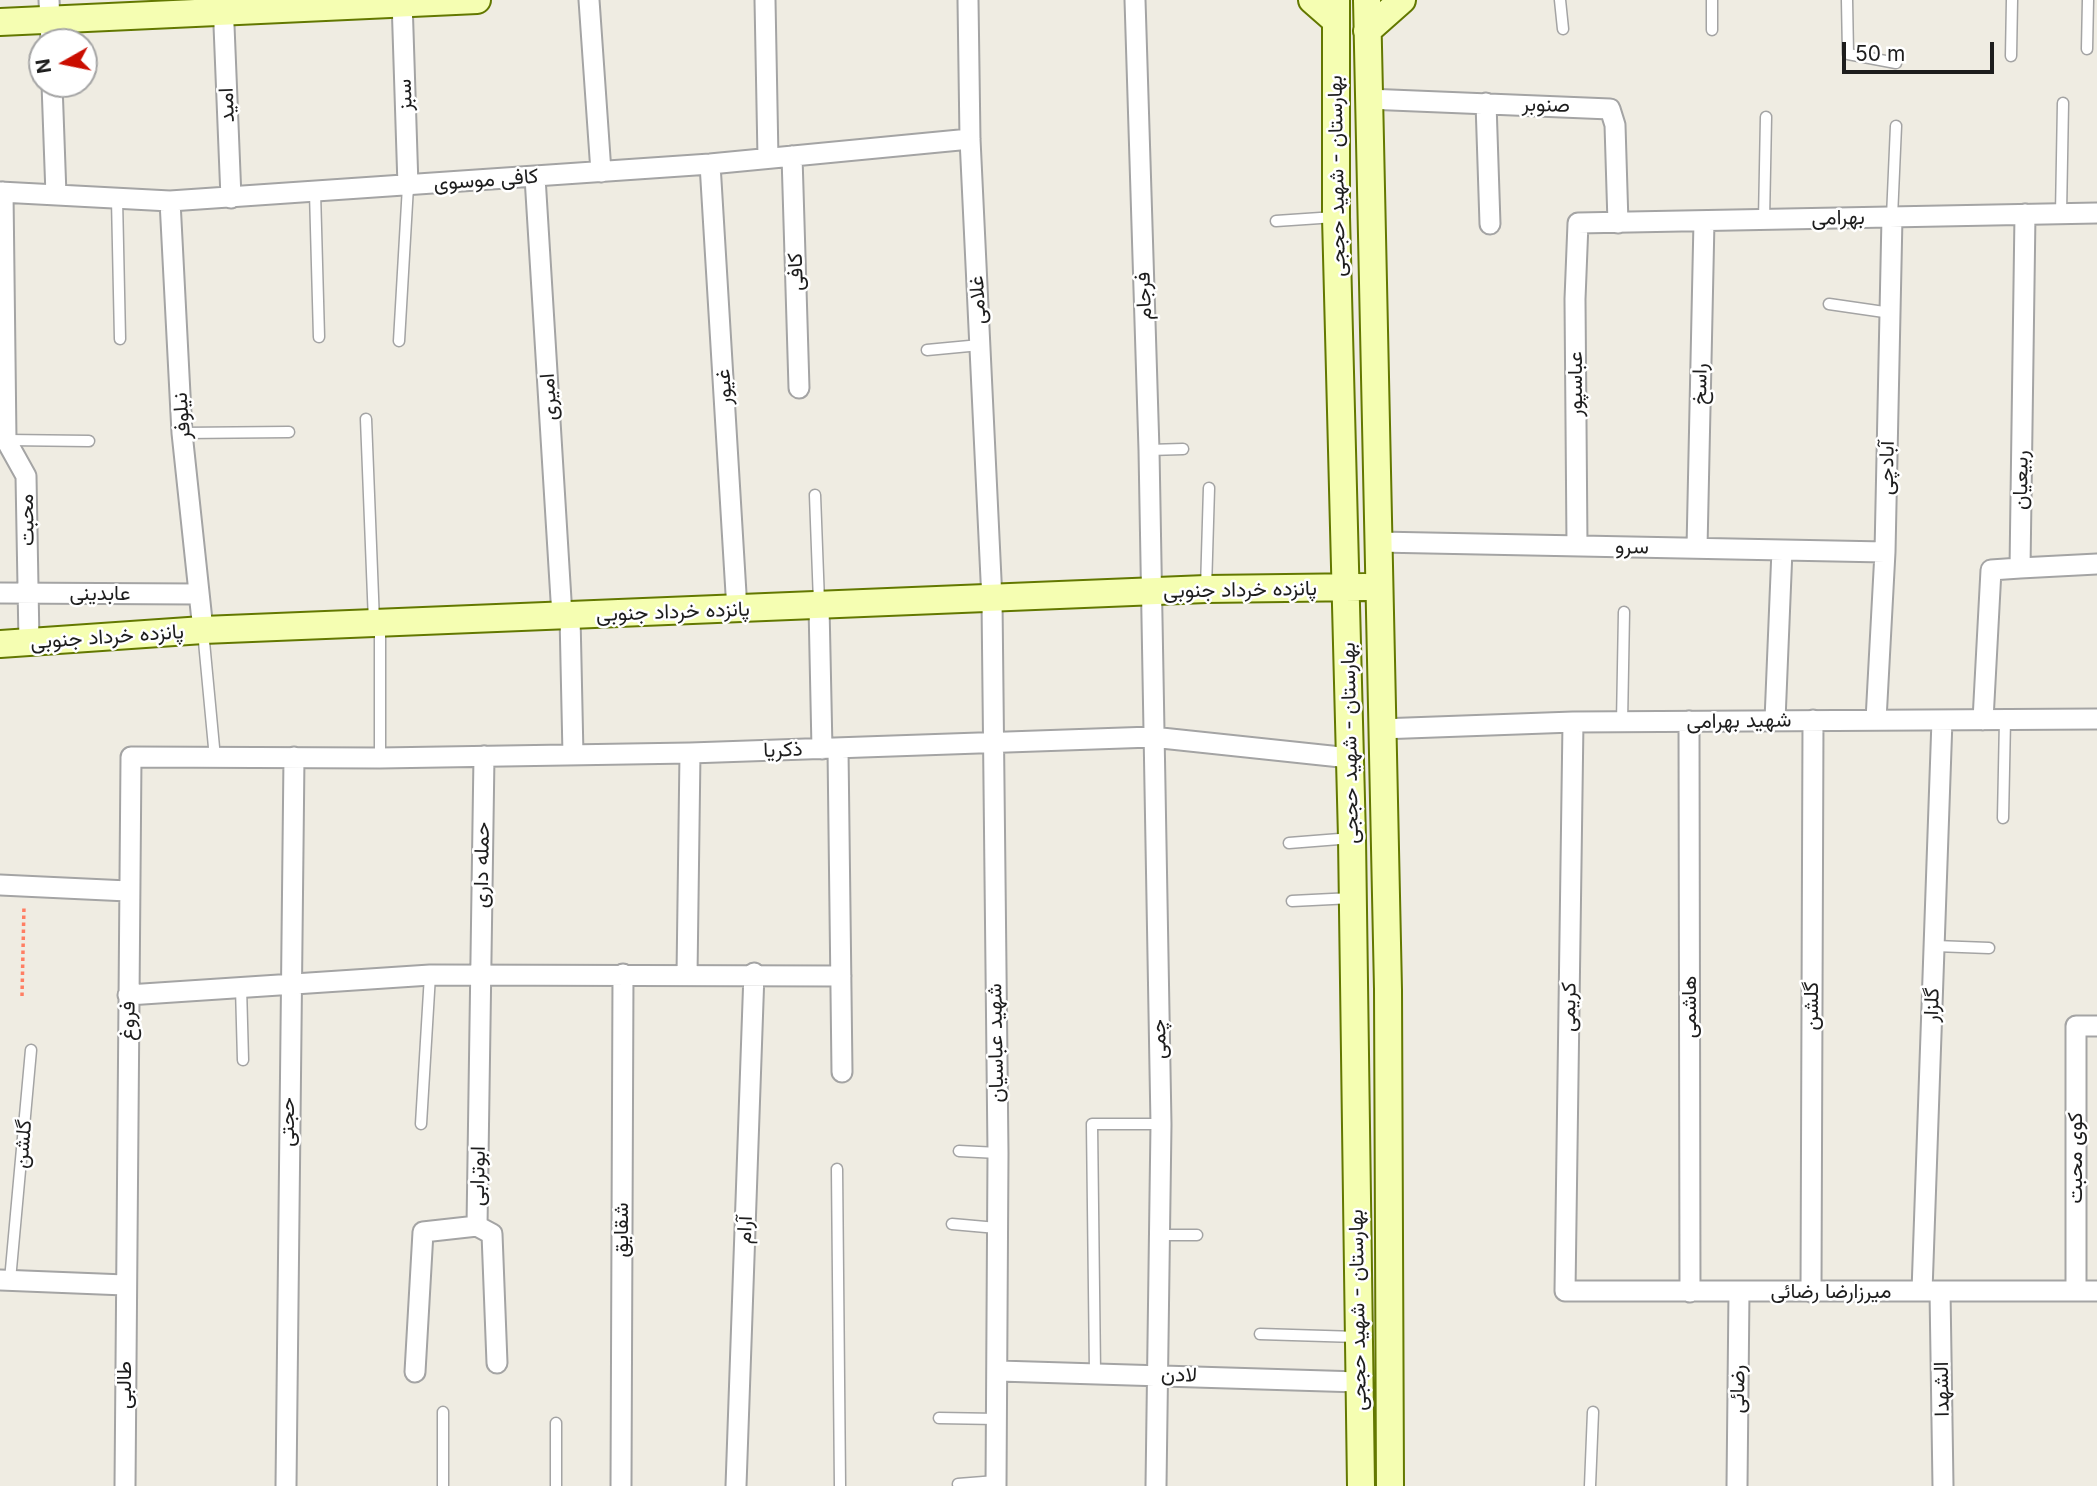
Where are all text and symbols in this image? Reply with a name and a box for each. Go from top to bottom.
north arrow [28,28,98,98]
scale bar [1845,28,1997,72]
text: 50 m [1855,41,1905,66]
text: N [31,57,56,75]
street label: بهارستان - شهید حججی [1323,75,1351,277]
street label: سبز [392,79,418,111]
street label: امید [214,87,240,123]
street label: صنوبر [1521,92,1571,118]
street label: کافی موسوی [433,164,539,196]
street label: بهرامی [1811,205,1865,231]
street label: کافی [783,253,809,291]
street label: فرجام [1131,272,1157,320]
street label: غلامی [964,275,992,325]
street label: عباسپور [1563,351,1589,417]
street label: راسخ [1687,363,1713,405]
street label: غیور [710,368,738,406]
street label: امیری [535,373,563,421]
street label: نیلوفر [168,392,196,440]
street label: آبادچی [1874,441,1900,495]
street label: ربیعیان [2008,450,2034,510]
street label: محبت [14,494,40,546]
street label: سرو [1615,534,1649,560]
street label: پانزده خرداد جنوبی [1163,576,1317,604]
street label: عابدینی [69,581,131,607]
street label: پانزده خرداد جنوبی [596,597,750,627]
street label: پانزده خرداد جنوبی [29,619,185,655]
street label: بهارستان - شهید حججی [1336,642,1364,844]
street label: شهید بهرامی [1686,707,1792,735]
street label: ذکریا [763,737,803,763]
street label: حمله داری [469,822,495,908]
street label: هاشمی [1677,976,1703,1038]
street label: کریمی [1556,982,1582,1032]
street label: گلشن [1799,982,1825,1030]
street label: شهید عباسیان [982,983,1010,1103]
street label: گلزار [1919,987,1945,1023]
street label: فروغ [115,1001,141,1041]
street label: چمی [1146,1019,1172,1059]
street label: حجتی [275,1097,301,1147]
street label: کوی محبت [2063,1112,2089,1204]
street label: گلشن [8,1119,38,1169]
street label: ابوترابی [465,1146,491,1206]
street label: شقایق [609,1202,635,1258]
street label: بهارستان - شهید حججی [1344,1209,1372,1411]
street label: آرام [732,1216,758,1244]
street label: میرزارضا رضائی [1770,1279,1892,1305]
street label: طالبی [112,1361,138,1409]
street label: الشهدا [1929,1361,1955,1417]
street label: لادن [1160,1362,1198,1388]
street label: رضائی [1725,1364,1751,1414]

